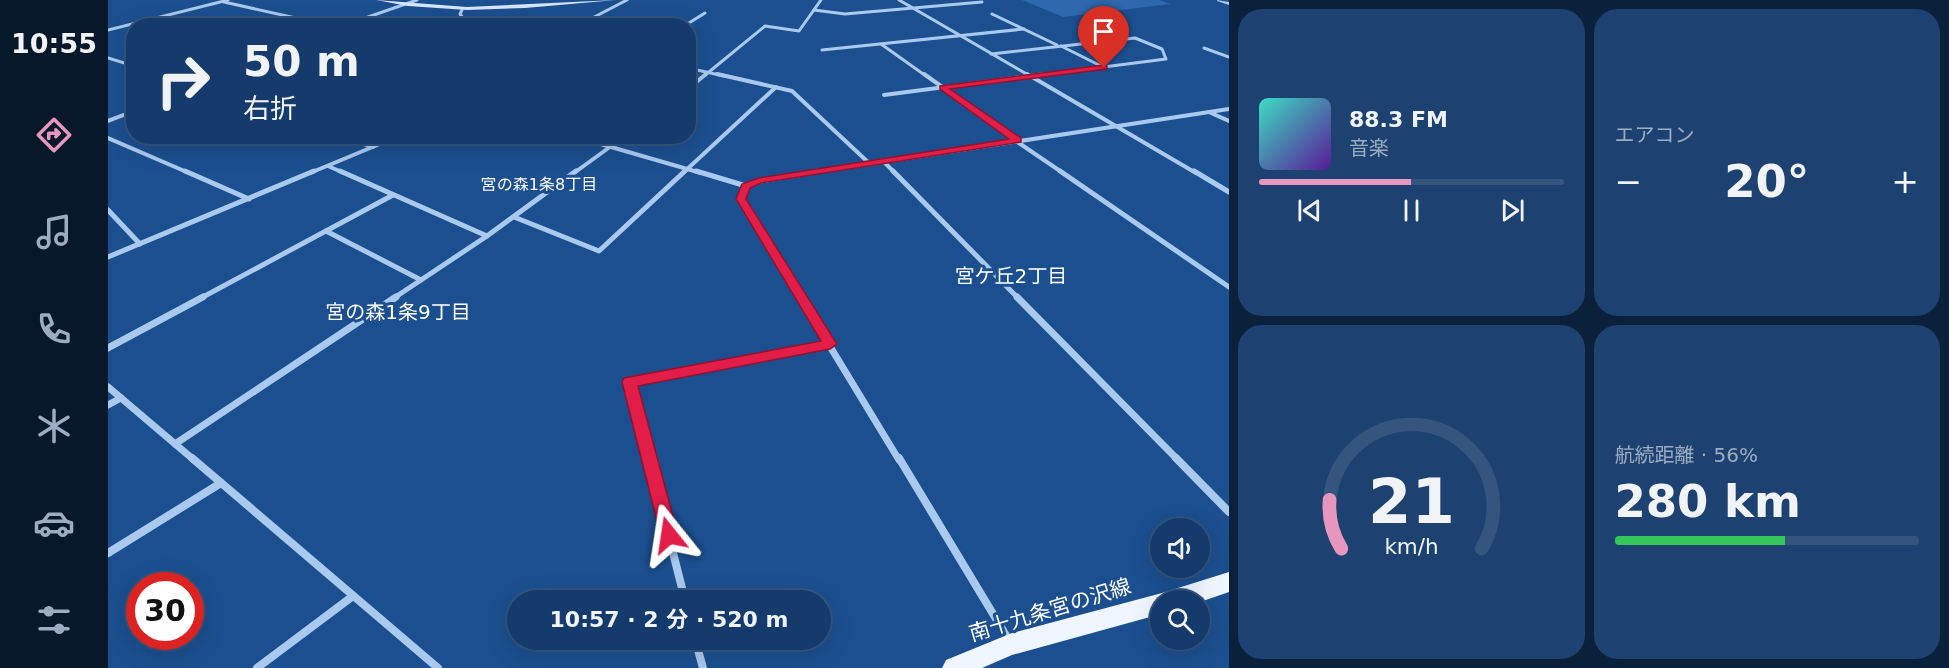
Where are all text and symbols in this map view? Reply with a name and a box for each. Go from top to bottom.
pin [1078,6,1129,68]
icon: arrive [1087,15,1120,48]
text: 10:55 [11,28,97,59]
text: 50 m [243,37,360,86]
icon: right [144,42,222,120]
text: 右折 [243,93,297,124]
text: 88.3 FM [1349,107,1448,132]
icon: directions [33,114,75,156]
text: エアコン [1615,123,1695,147]
text: 音楽 [1349,136,1389,160]
text: 20° [1724,155,1809,208]
text: − [1615,162,1642,201]
text: + [1891,162,1919,201]
district label: 宮の森1条8丁目 [481,175,597,194]
icon: previous [1293,194,1326,227]
icon: pause [1395,194,1428,227]
icon: next [1496,194,1529,227]
icon: music [33,211,75,253]
district label: 宮ケ丘2丁目 [955,264,1067,288]
district label: 宮の森1条9丁目 [325,300,471,324]
icon: phone [33,308,75,350]
icon: climate [33,405,75,447]
text: 航続距離 · 56% [1615,443,1758,467]
text: 21 [1368,465,1455,538]
text: 280 km [1615,475,1801,528]
icon: car [33,502,75,544]
position arrow [637,503,701,567]
map controls [1150,518,1210,650]
button: sound [1150,518,1210,578]
text: km/h [1384,534,1438,559]
speed limit sign: 30 [126,572,204,650]
street label: 南十九条宮の沢線 [966,574,1134,646]
button: search [1150,590,1210,650]
icon: filters [33,599,75,641]
text: 10:57 · 2 分 · 520 m [550,607,788,632]

